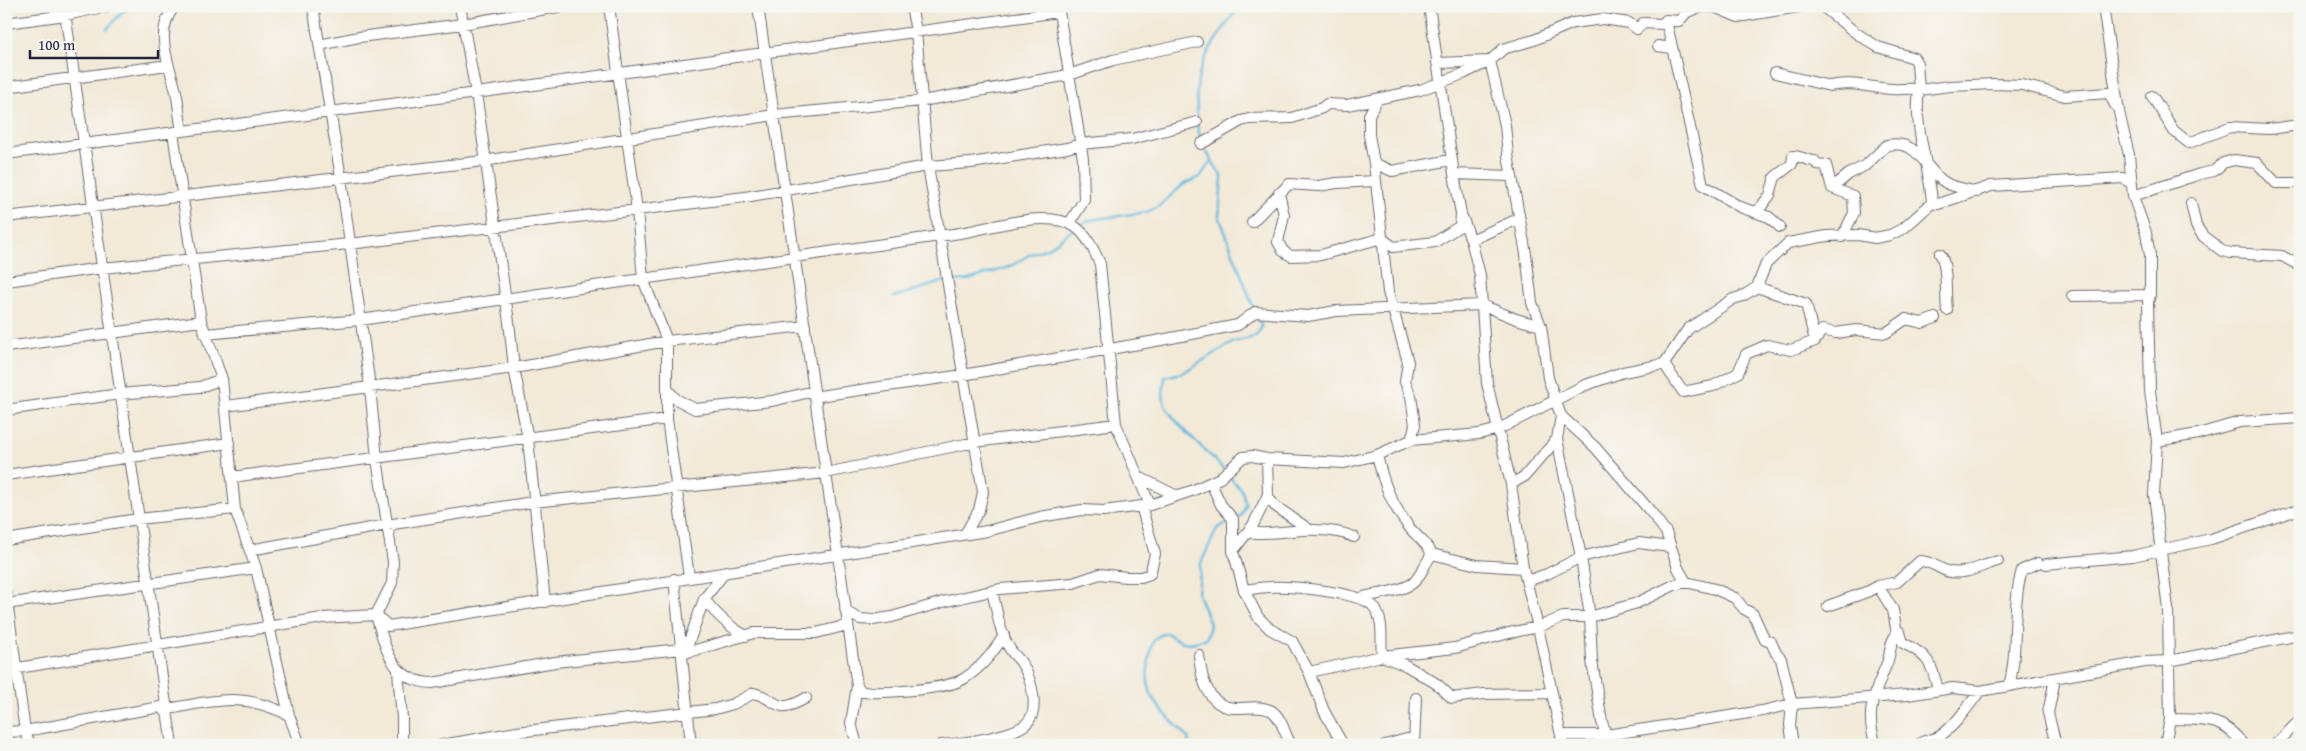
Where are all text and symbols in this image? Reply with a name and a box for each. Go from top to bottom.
scale bar [30,28,158,60]
text: 100 m [38,34,76,55]

